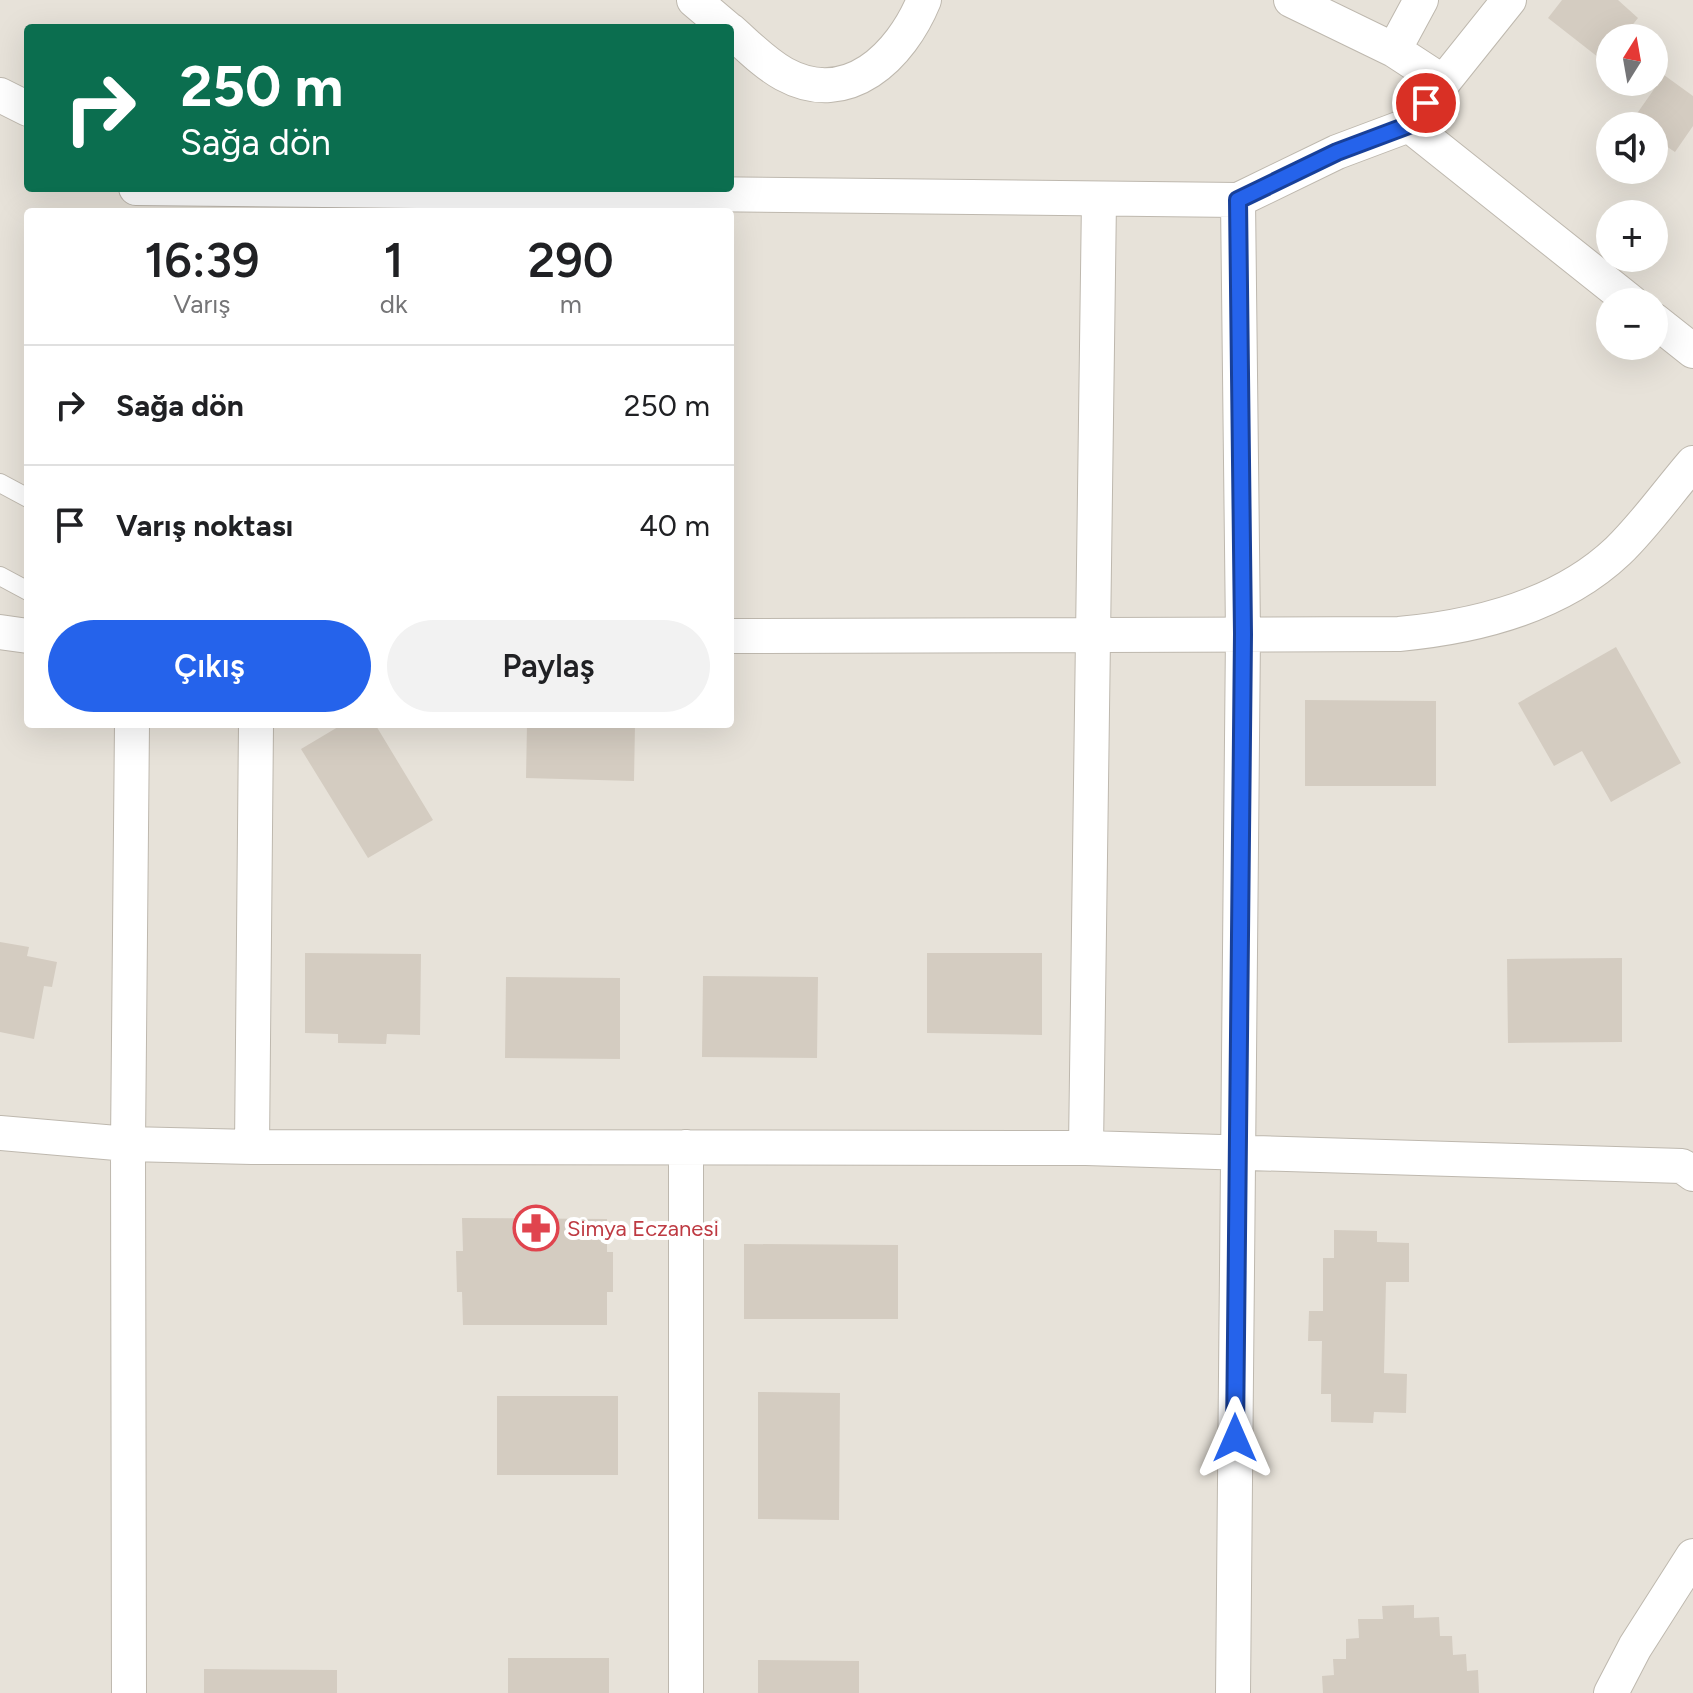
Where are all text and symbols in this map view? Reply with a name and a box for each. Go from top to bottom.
north arrow [1596,24,1668,96]
map controls [1596,24,1668,360]
text: 250 m [180,53,343,120]
icon: right [48,56,152,160]
pin [1392,69,1460,137]
icon: arrive [1404,81,1448,125]
button: sound [1596,112,1668,184]
text: Sağa dön [180,121,331,164]
button: + [1596,200,1668,272]
text: 16:39 [144,231,259,289]
text: 1 [384,231,404,289]
text: 290 [528,231,614,289]
text: Varış [173,288,230,320]
text: dk [380,288,408,320]
text: m [560,288,582,320]
button: − [1596,288,1668,360]
icon: right [48,383,92,427]
text: Sağa dön [116,387,244,424]
text: 250 m [624,387,710,424]
icon: arrive [48,503,92,547]
text: Varış noktası [116,507,293,544]
text: 40 m [639,507,710,544]
button: Çıkış [48,620,371,712]
button: Paylaş [387,620,710,712]
pharmacy icon: Simya Eczanesi [512,1204,560,1252]
place label: Simya Eczanesi [567,1215,719,1242]
position arrow [1193,1396,1277,1480]

